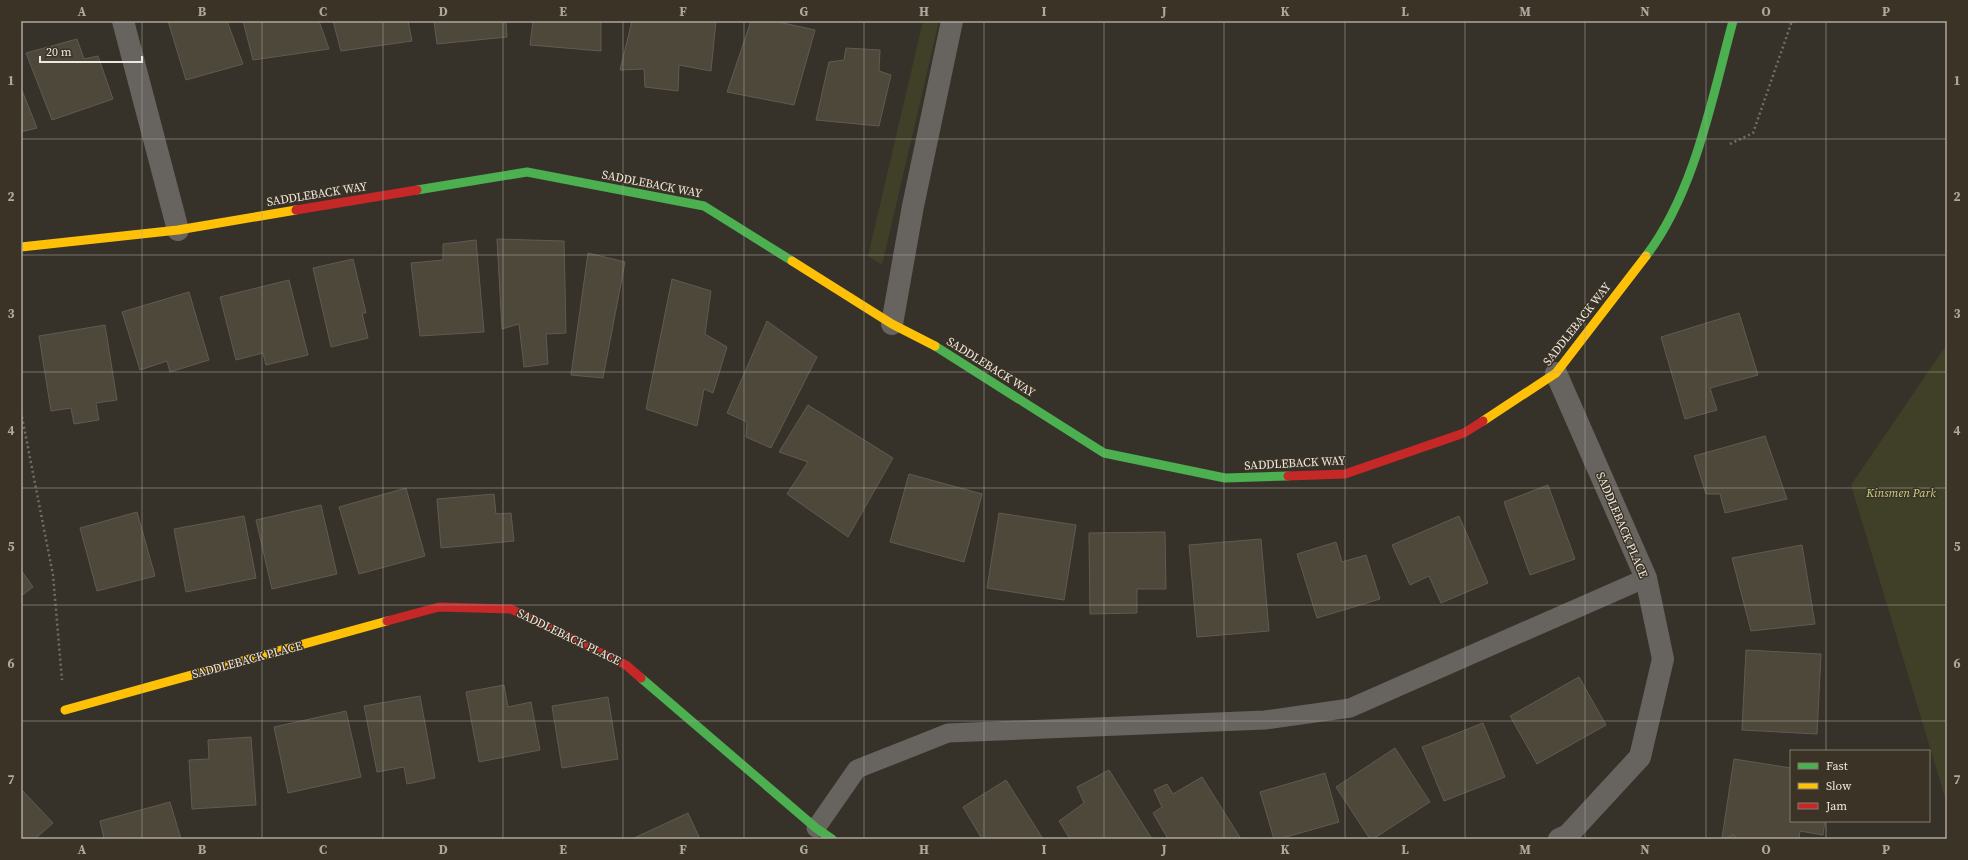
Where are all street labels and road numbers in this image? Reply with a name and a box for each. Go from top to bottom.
street label: SADDLEBACK WAY [601,166,704,202]
street label: SADDLEBACK WAY [266,178,369,210]
street label: SADDLEBACK WAY [1539,279,1615,369]
street label: SADDLEBACK WAY [944,333,1039,401]
street label: SADDLEBACK WAY [1244,452,1347,474]
street label: SADDLEBACK PLACE [1592,470,1652,580]
street label: SADDLEBACK PLACE [514,605,624,669]
street label: SADDLEBACK PLACE [190,638,304,682]

